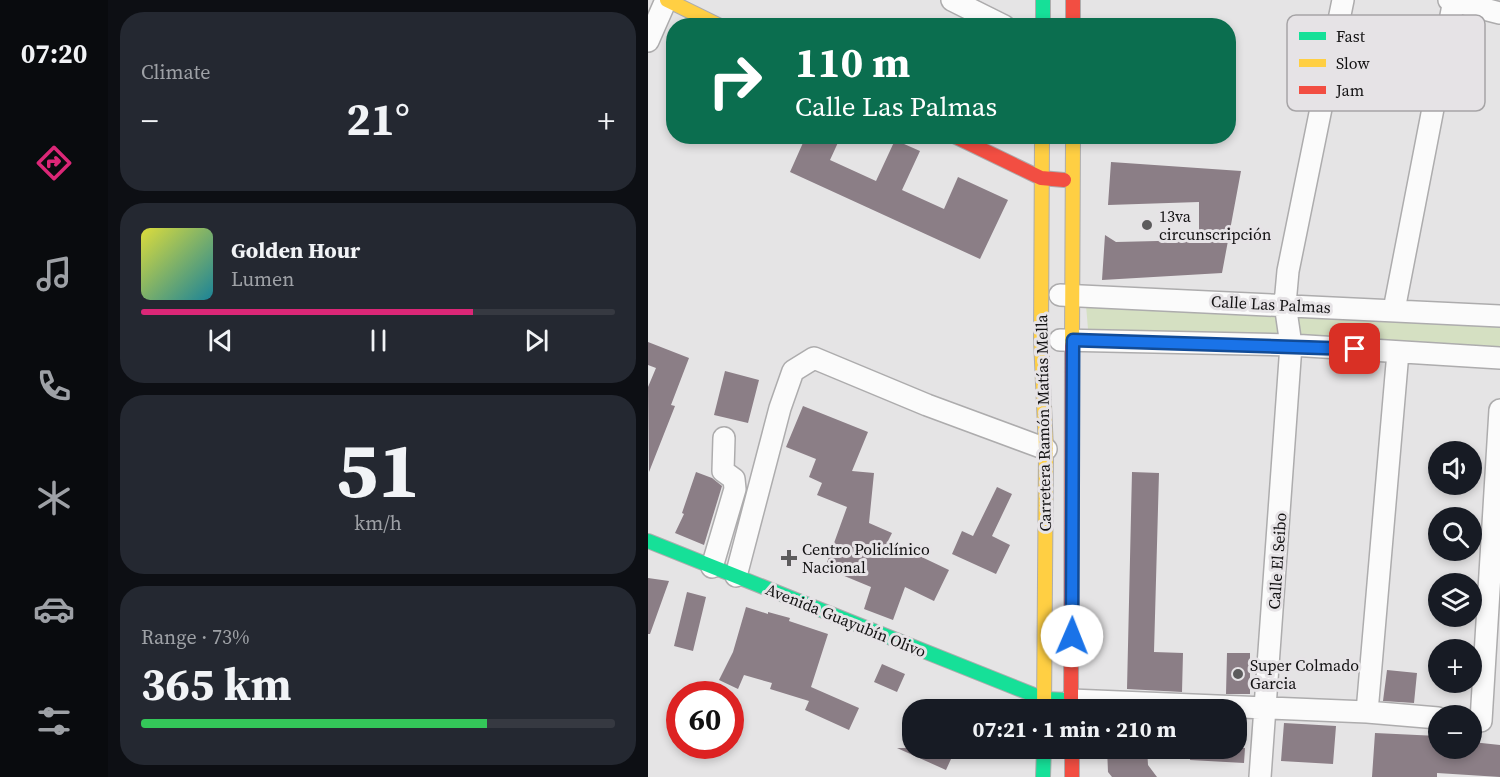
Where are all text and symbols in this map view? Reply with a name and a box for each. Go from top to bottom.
legend [1287,15,1485,111]
text: Fast [1336,25,1366,47]
text: 110 m [795,33,910,91]
text: 07:20 [21,35,87,72]
icon: right [696,42,774,120]
text: Slow [1336,52,1371,74]
text: Climate [141,58,210,86]
text: Jam [1335,79,1364,101]
text: 21° [346,88,410,150]
text: Calle Las Palmas [795,88,997,125]
text: − [141,98,159,143]
text: + [597,98,615,143]
icon: directions [33,142,75,184]
place label: 13va circunscripción [1159,205,1272,245]
marker: 13va circunscripción [1140,218,1154,232]
text: Golden Hour [231,235,360,265]
icon: music [33,253,75,295]
text: Lumen [231,265,294,293]
street label: Calle Las Palmas [1211,290,1331,318]
street label: Carretera Ramón Matías Mella [1030,313,1056,532]
pin [1329,323,1380,374]
icon: previous [204,324,237,357]
icon: pause [362,324,395,357]
icon: next [520,324,553,357]
icon: arrive [1338,332,1371,365]
icon: phone [33,365,75,407]
text: 51 [336,416,420,523]
map controls [1428,441,1482,759]
button: sound [1428,441,1482,495]
icon: climate [33,477,75,519]
button: search [1428,507,1482,561]
text: km/h [354,509,402,537]
street label: Calle El Seibo [1263,512,1291,610]
place label: Centro Policlínico Nacional [802,538,930,578]
marker: Centro Policlínico Nacional [780,549,798,567]
button: layers [1428,573,1482,627]
street label: Avenida Guayubín Olivo [763,578,930,662]
icon: car [33,588,75,630]
position arrow [1040,604,1104,668]
text: Range · 73% [141,623,250,651]
button: + [1428,639,1482,693]
text: 365 km [141,653,292,715]
place label: Super Colmado Garcia [1250,654,1359,694]
marker: Super Colmado Garcia [1231,667,1245,681]
speed limit sign: 60 [666,681,744,759]
icon: filters [33,700,75,742]
button: − [1428,705,1482,759]
text: 07:21 · 1 min · 210 m [973,714,1176,744]

